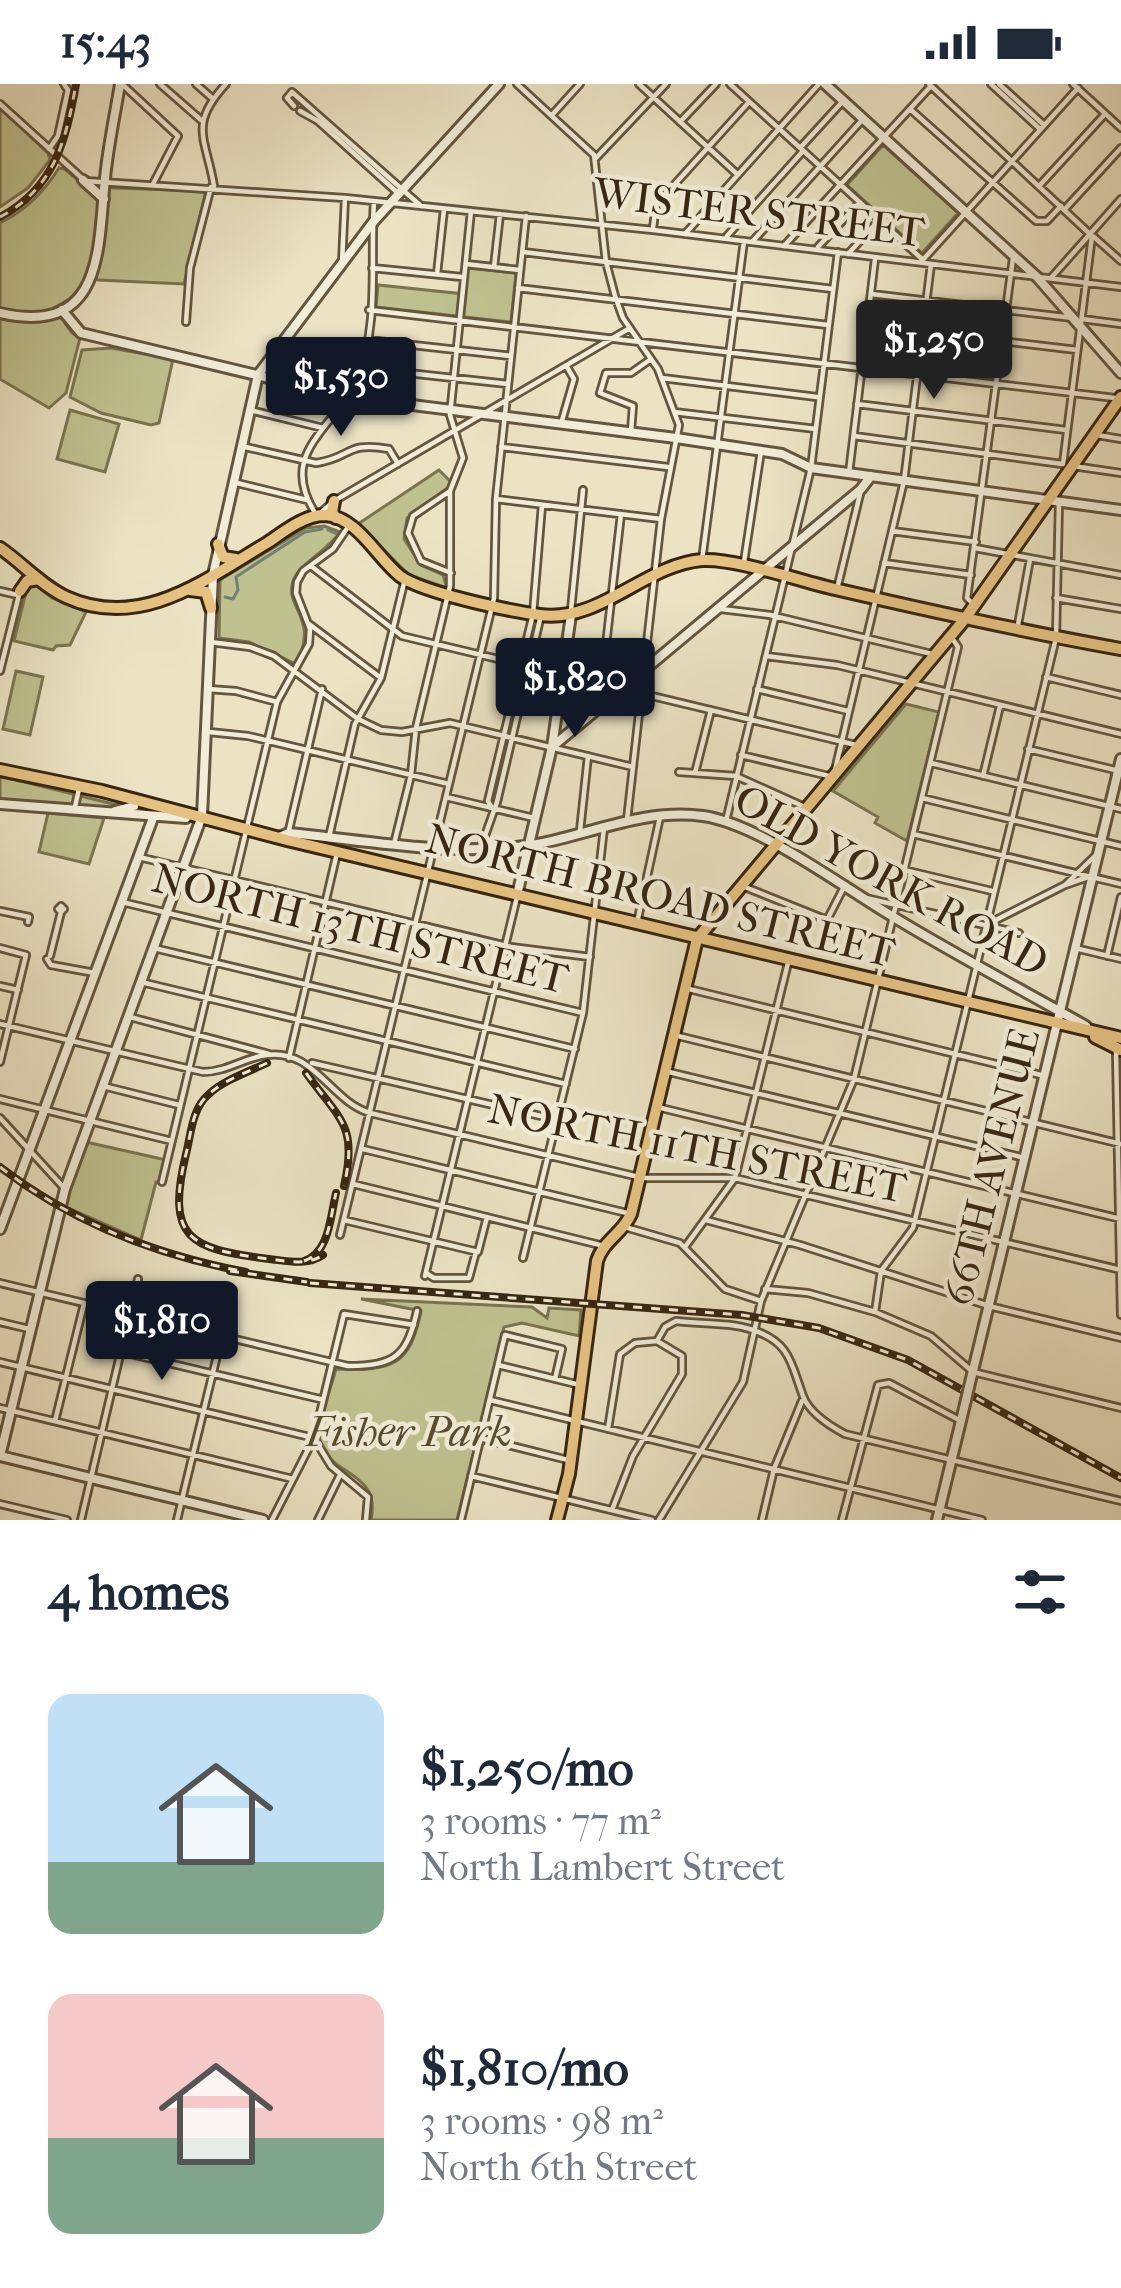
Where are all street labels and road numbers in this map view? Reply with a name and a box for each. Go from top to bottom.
street label: WISTER STREET [590,168,928,258]
street label: OLD YORK ROAD [726,775,1056,987]
street label: NORTH BROAD STREET [421,814,900,978]
street label: NORTH 13TH STREET [147,854,574,1005]
street label: 66TH AVENUE [934,1023,1050,1311]
street label: NORTH 11TH STREET [484,1084,911,1214]

